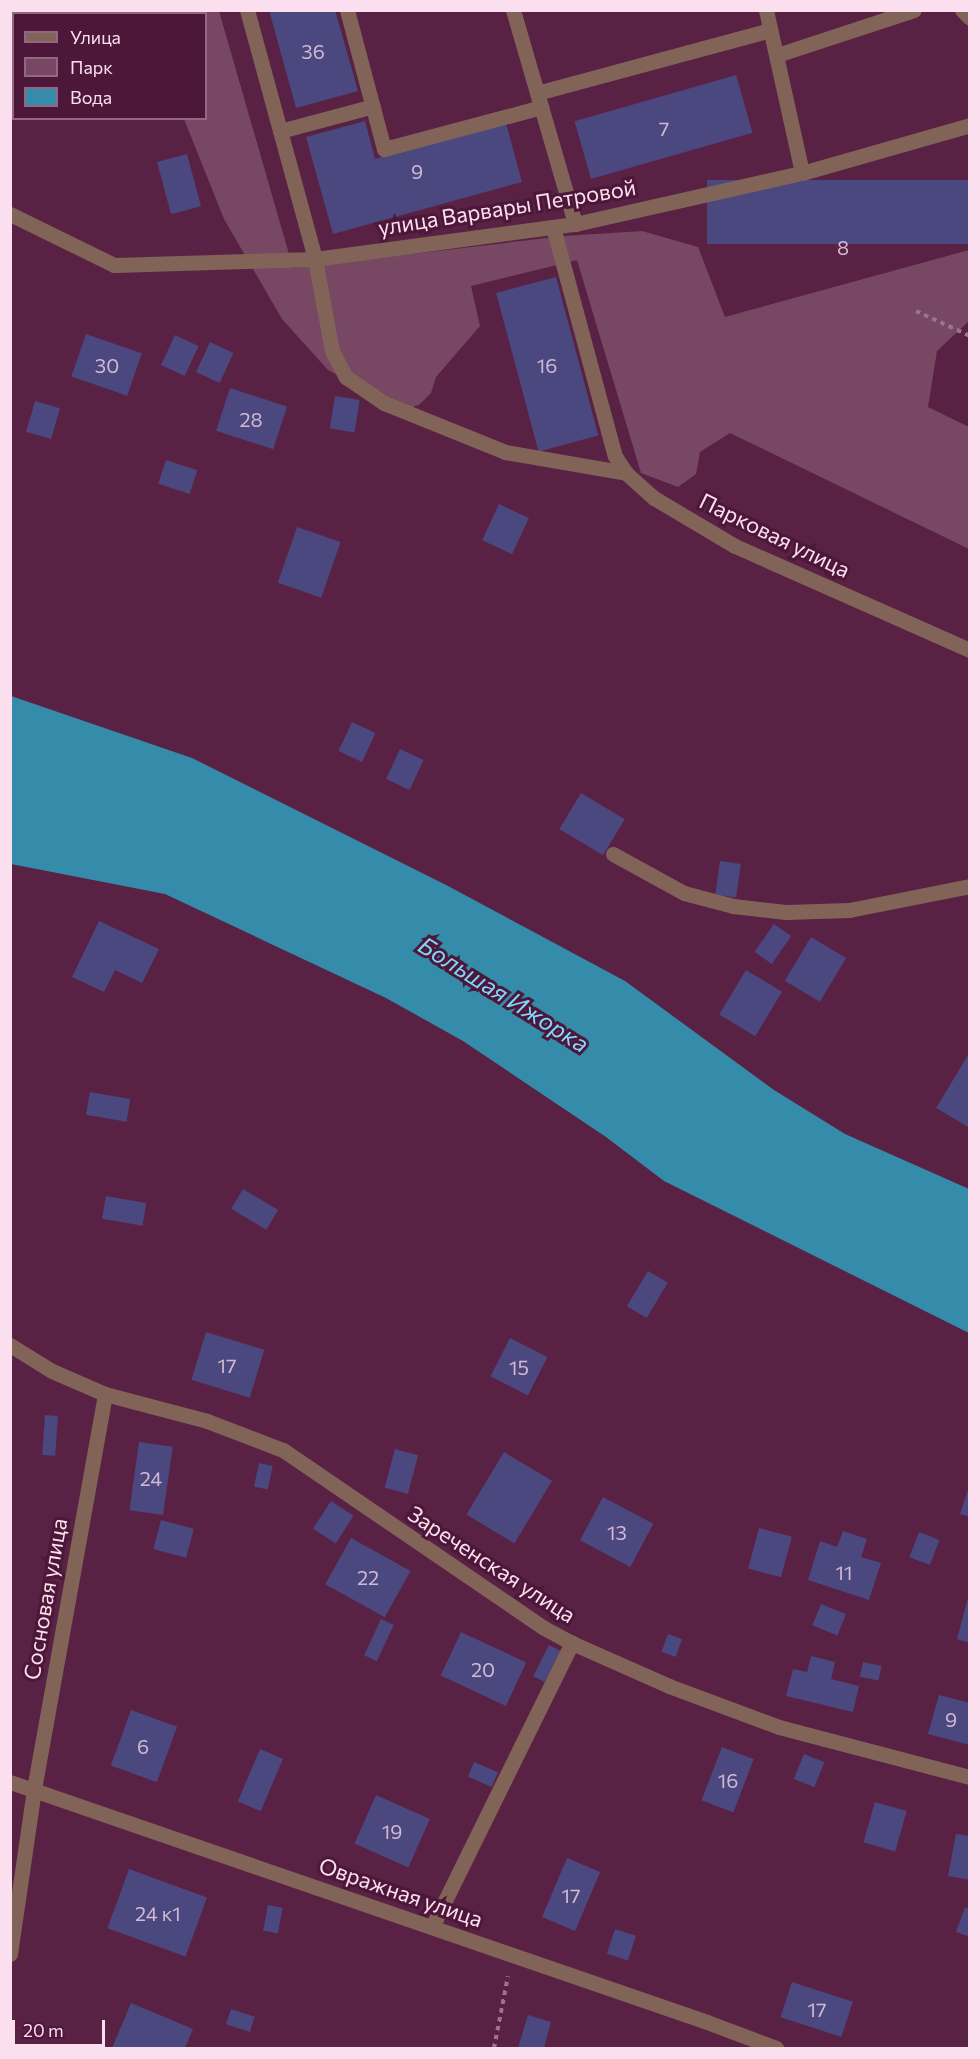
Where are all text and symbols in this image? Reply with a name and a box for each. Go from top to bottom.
legend [12,12,207,120]
text: Улица [70,26,121,48]
house number: 36 [301,39,325,63]
text: Парк [70,56,113,78]
text: Вода [70,86,112,108]
house number: 7 [659,116,669,140]
house number: 9 [411,159,423,183]
street label: улица Варвары Петровой [376,174,638,240]
house number: 8 [837,235,849,259]
house number: 30 [95,353,119,377]
house number: 16 [537,353,557,377]
house number: 28 [239,407,263,431]
street label: Парковая улица [695,487,855,583]
water label: Большая Ижорка [414,930,594,1058]
house number: 17 [217,1353,237,1377]
house number: 15 [509,1355,529,1379]
house number: 24 [140,1466,162,1490]
street label: Зареченская улица [403,1500,581,1628]
street label: Сосновая улица [18,1516,72,1682]
house number: 13 [607,1520,627,1544]
house number: 11 [835,1560,853,1584]
house number: 22 [357,1565,379,1589]
house number: 20 [471,1657,495,1681]
house number: 9 [945,1707,957,1731]
house number: 6 [137,1734,149,1758]
house number: 16 [718,1768,738,1792]
house number: 19 [382,1819,402,1843]
street label: Овражная улица [316,1852,486,1932]
house number: 17 [561,1883,581,1907]
house number: 24 к1 [135,1901,181,1925]
house number: 17 [807,1997,827,2021]
scale bar [15,2008,108,2046]
text: 20 m [23,2019,64,2041]

